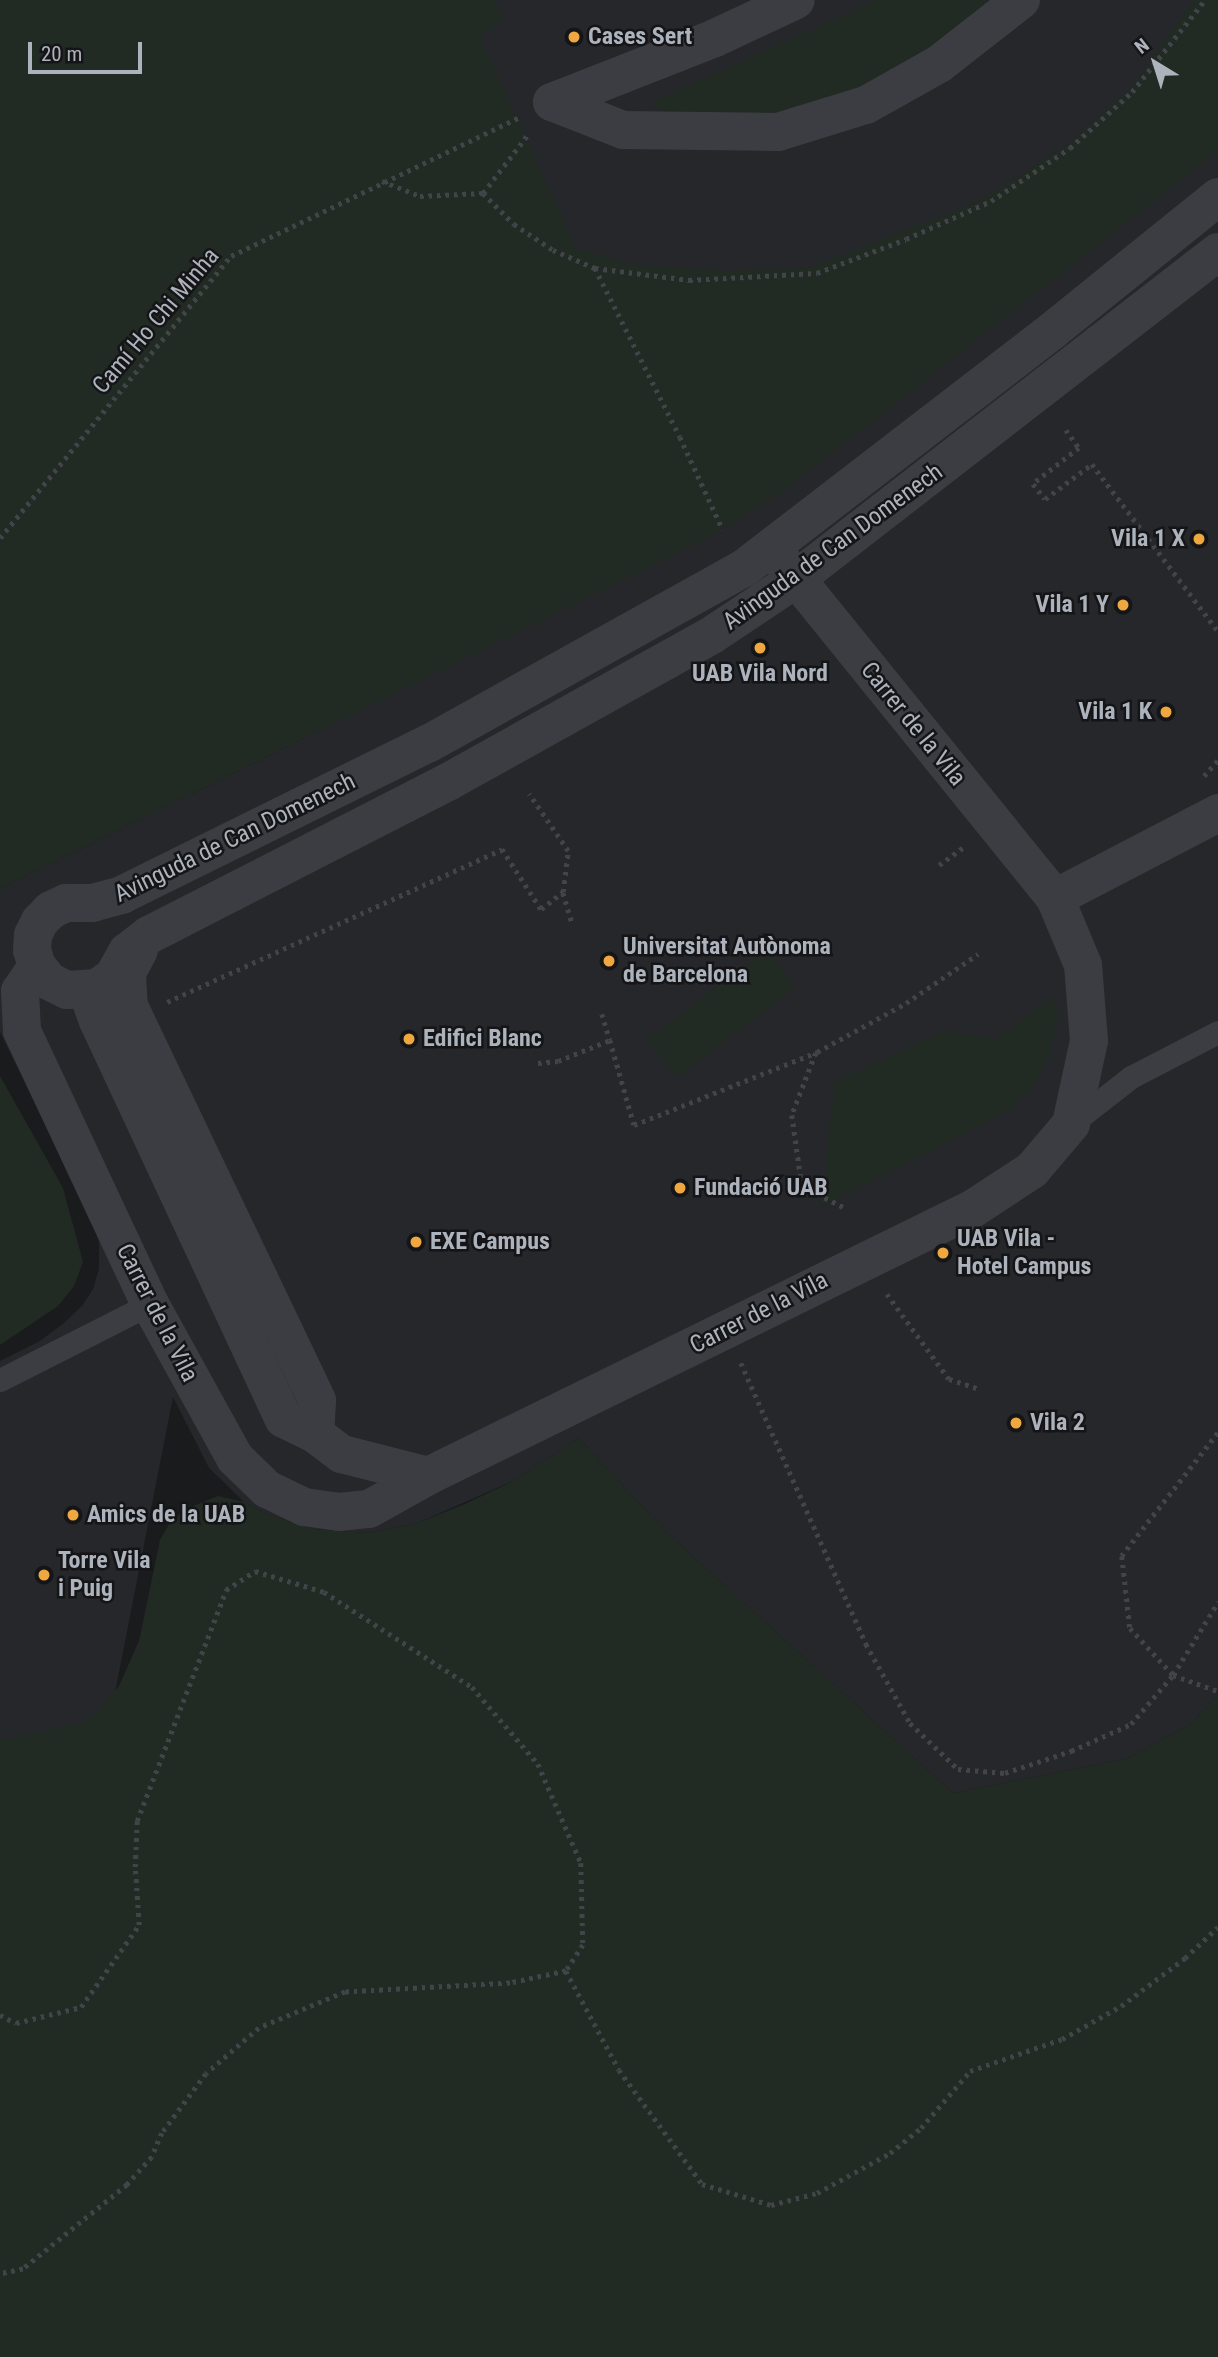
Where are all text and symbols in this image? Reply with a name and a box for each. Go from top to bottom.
place label: Cases Sert [588,23,692,51]
scale bar [32,28,145,72]
north arrow [1120,28,1190,98]
marker: Cases Sert [566,29,582,45]
text: N [1130,33,1153,59]
text: 20 m [41,42,82,66]
street label: Camí Ho Chi Minha [87,242,225,400]
street label: Avinguda de Can Domenech [718,458,948,636]
place label: Vila 1 X [1111,525,1185,553]
marker: Vila 1 X [1191,531,1207,547]
place label: Vila 1 Y [1036,591,1109,619]
marker: Vila 1 Y [1115,597,1131,613]
marker: UAB Vila Nord [752,640,768,656]
street label: Carrer de la Vila [854,656,972,792]
place label: UAB Vila Nord [692,660,828,688]
place label: Vila 1 K [1078,698,1152,726]
marker: Vila 1 K [1158,704,1174,720]
street label: Avinguda de Can Domenech [110,767,360,909]
place label: Universitat Autònoma de Barcelona [623,933,831,989]
marker: Universitat Autònoma de Barcelona [601,953,617,969]
place label: Edifici Blanc [423,1025,542,1053]
marker: Edifici Blanc [401,1031,417,1047]
place label: Fundació UAB [694,1174,828,1202]
marker: Fundació UAB [672,1180,688,1196]
place label: UAB Vila - Hotel Campus [957,1225,1091,1281]
place label: EXE Campus [430,1228,550,1256]
marker: EXE Campus [408,1234,424,1250]
street label: Carrer de la Vila [110,1239,204,1387]
marker: UAB Vila - Hotel Campus [935,1245,951,1261]
street label: Carrer de la Vila [685,1266,833,1360]
place label: Vila 2 [1030,1409,1085,1437]
marker: Vila 2 [1008,1415,1024,1431]
place label: Amics de la UAB [87,1501,245,1529]
marker: Amics de la UAB [65,1507,81,1523]
place label: Torre Vila i Puig [58,1547,151,1603]
marker: Torre Vila i Puig [36,1567,52,1583]

